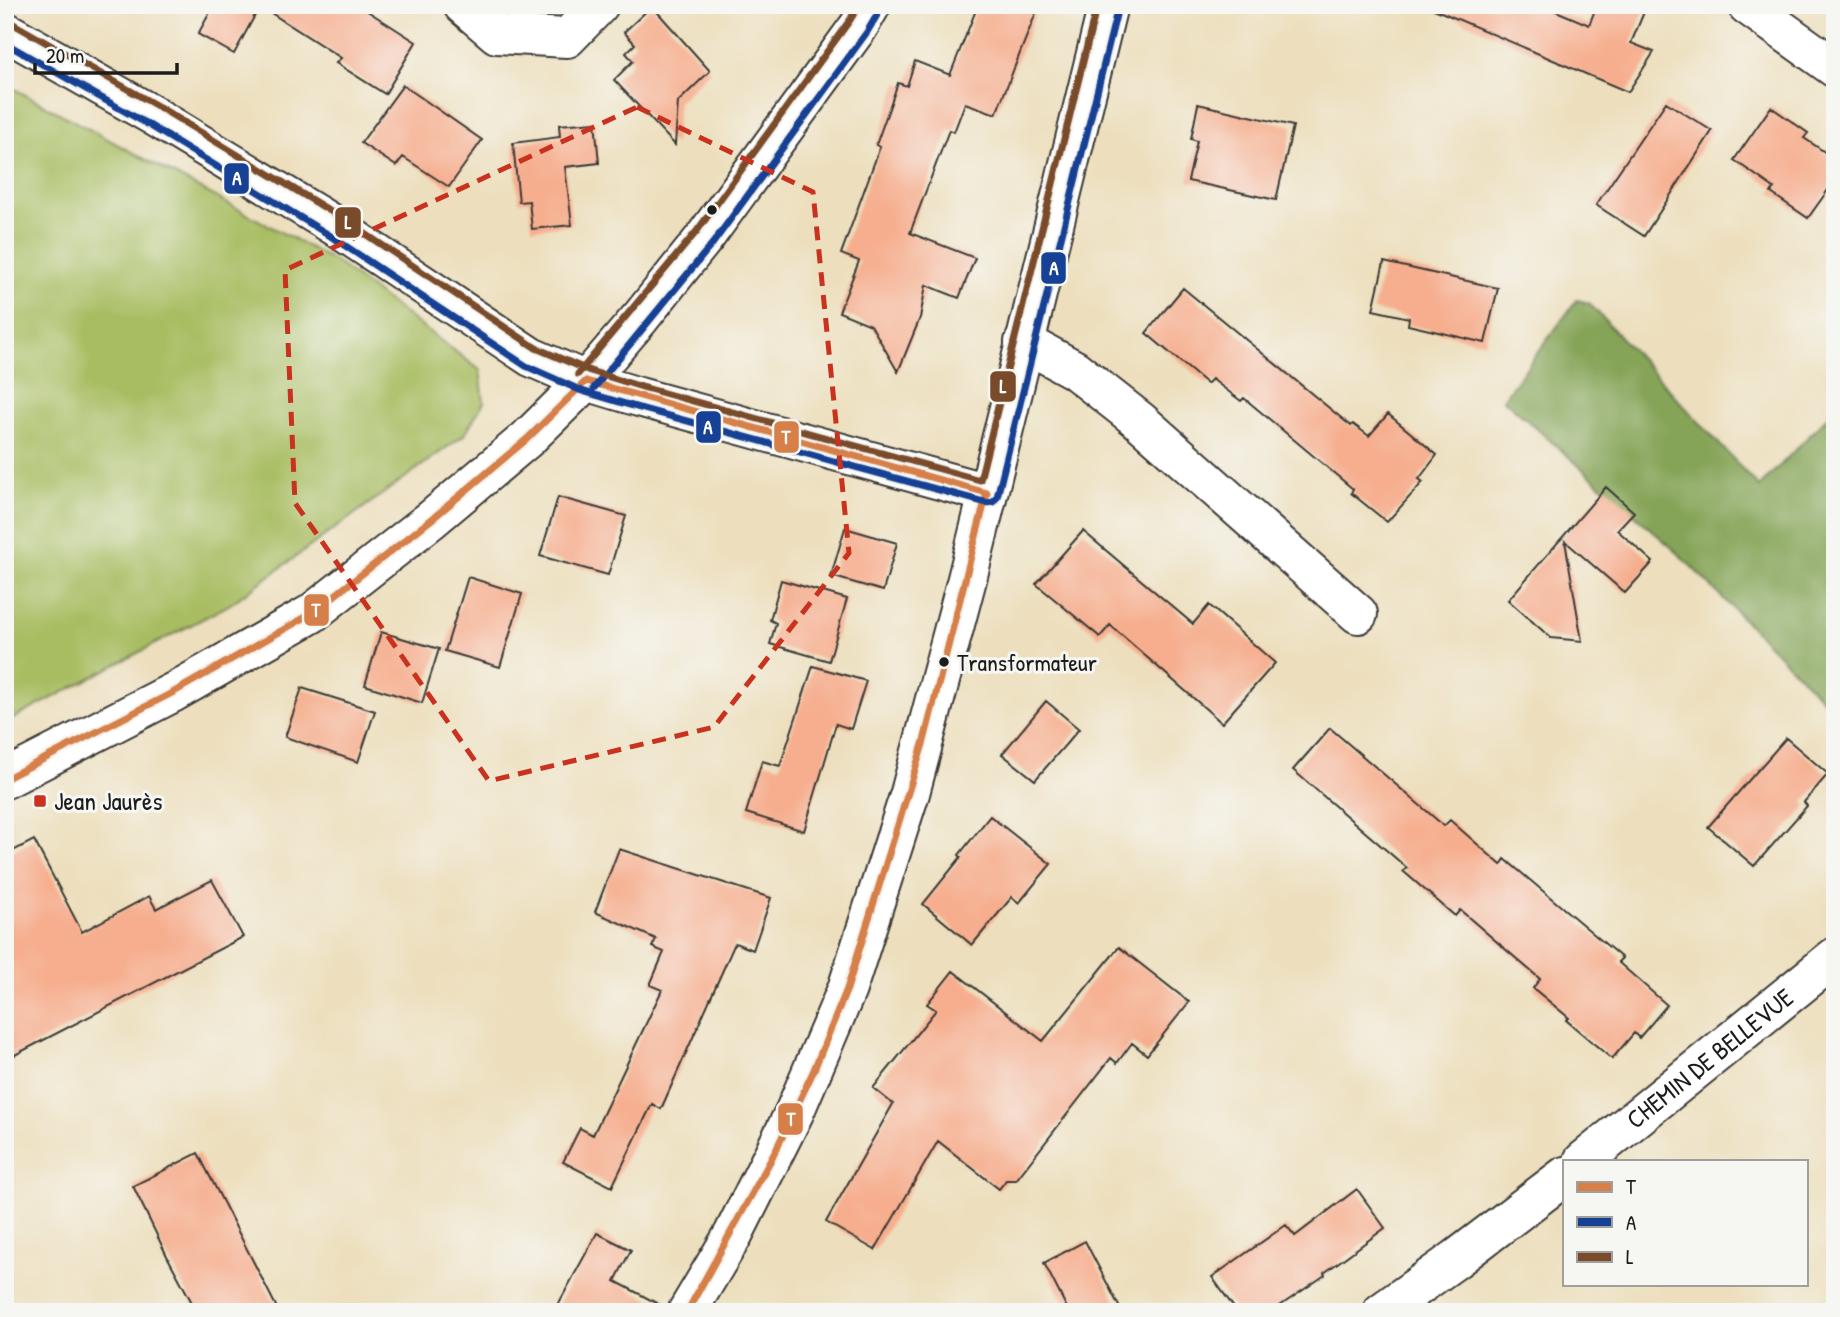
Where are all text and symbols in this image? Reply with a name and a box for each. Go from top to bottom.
scale bar [35,32,177,76]
text: 20 m [46,41,84,70]
line badge: A [223,162,250,195]
text: A [232,165,242,191]
unlabelled marker [705,203,719,217]
line badge: L [334,206,362,239]
text: L [344,209,352,235]
line badge: A [1040,251,1067,285]
text: A [1049,255,1059,281]
line badge: L [989,370,1017,403]
text: L [999,373,1007,399]
line badge: A [695,410,722,444]
text: A [703,414,713,440]
line badge: T [773,420,800,454]
text: T [781,424,792,450]
line badge: T [303,593,330,627]
text: T [311,597,322,623]
place label: Transformateur [957,646,1097,678]
marker: Transformateur [937,655,951,669]
place label: Jean Jaurès [54,783,162,818]
marker: Jean Jaurès [32,793,48,809]
street label: CHEMIN DE BELLEVUE [1619,980,1801,1136]
line badge: T [777,1102,804,1136]
text: T [786,1106,797,1132]
legend [1563,1160,1808,1286]
text: T [1626,1172,1637,1201]
text: A [1626,1208,1636,1237]
text: L [1626,1242,1634,1271]

